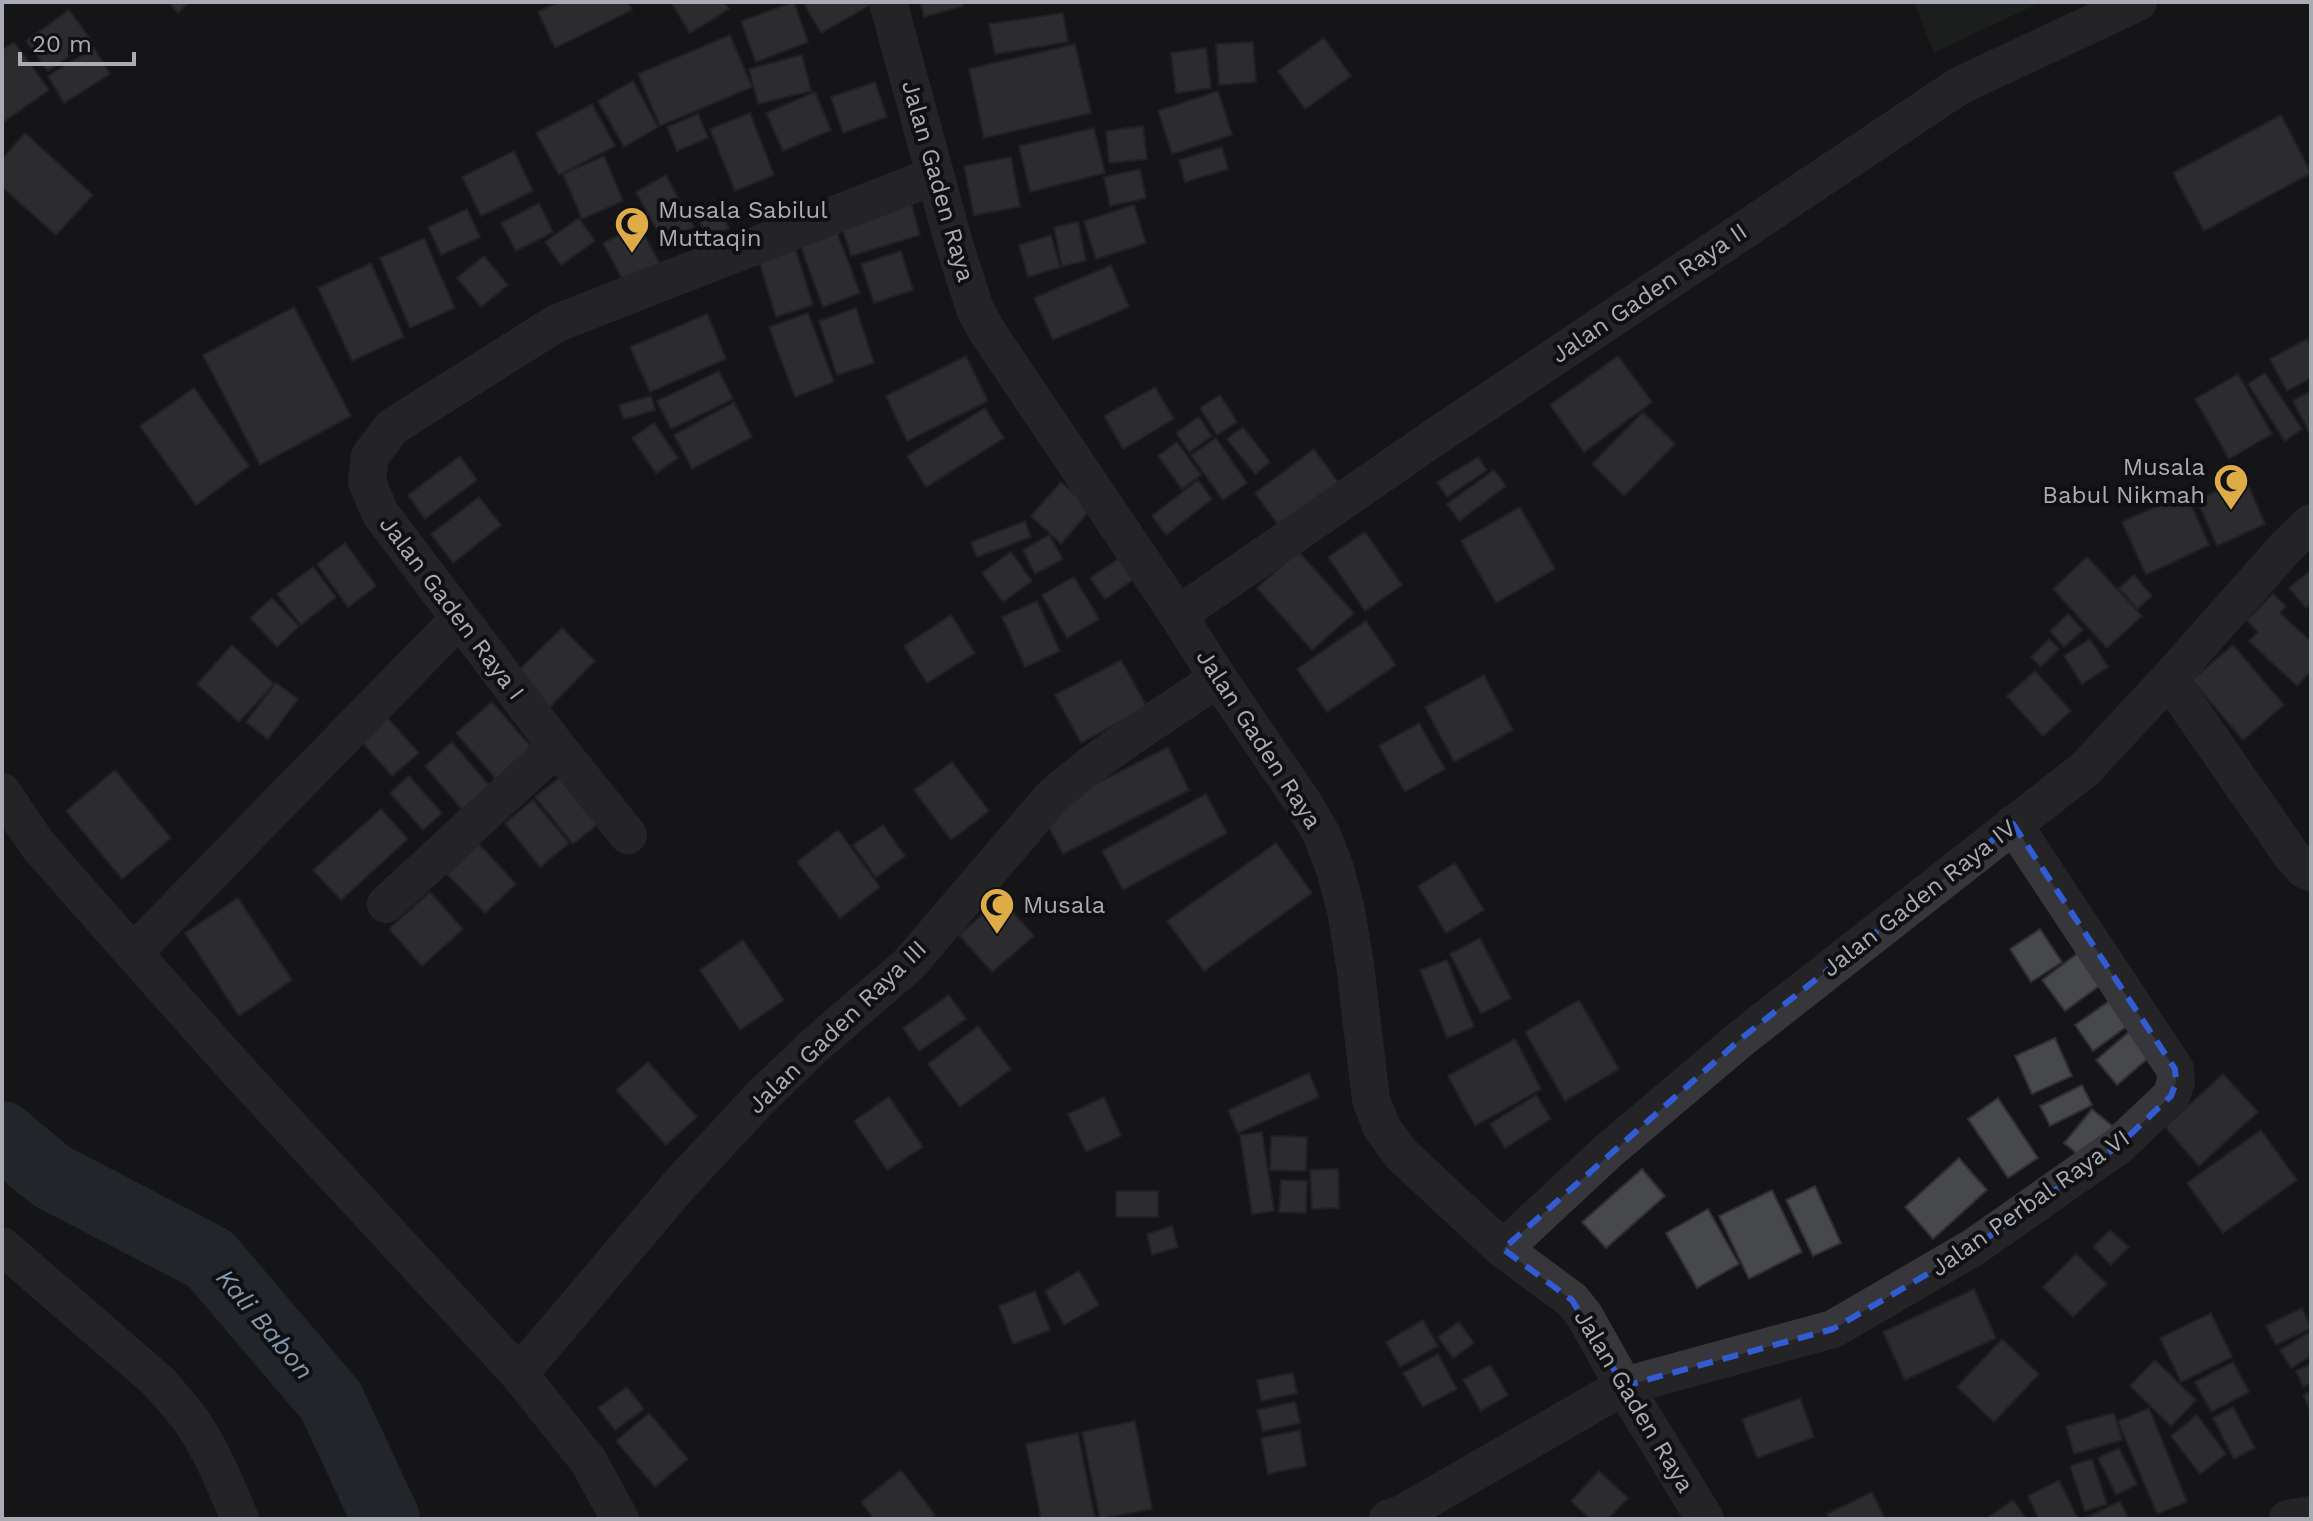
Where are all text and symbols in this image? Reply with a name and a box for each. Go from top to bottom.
scale bar [20,16,134,66]
text: 20 m [32,30,92,58]
street label: Jalan Gaden Raya [896,77,980,285]
place label: Musala Sabilul Muttaqin [658,196,828,252]
mosque icon: Musala Sabilul Muttaqin [613,205,651,255]
street label: Jalan Gaden Raya II [1546,217,1752,369]
place label: Musala Babul Nikmah [2042,453,2205,509]
mosque icon: Musala Babul Nikmah [2212,462,2250,512]
street label: Jalan Gaden Raya I [374,511,530,705]
street label: Jalan Gaden Raya [1191,644,1327,834]
street label: Jalan Gaden Raya IV [1816,814,2022,982]
mosque icon: Musala [978,886,1016,936]
place label: Musala [1023,891,1105,919]
street label: Jalan Gaden Raya III [742,935,932,1119]
street label: Jalan Perbal Raya VI [1925,1124,2135,1282]
water label: Kali Babon [210,1263,320,1385]
street label: Jalan Gaden Raya [1568,1305,1700,1497]

